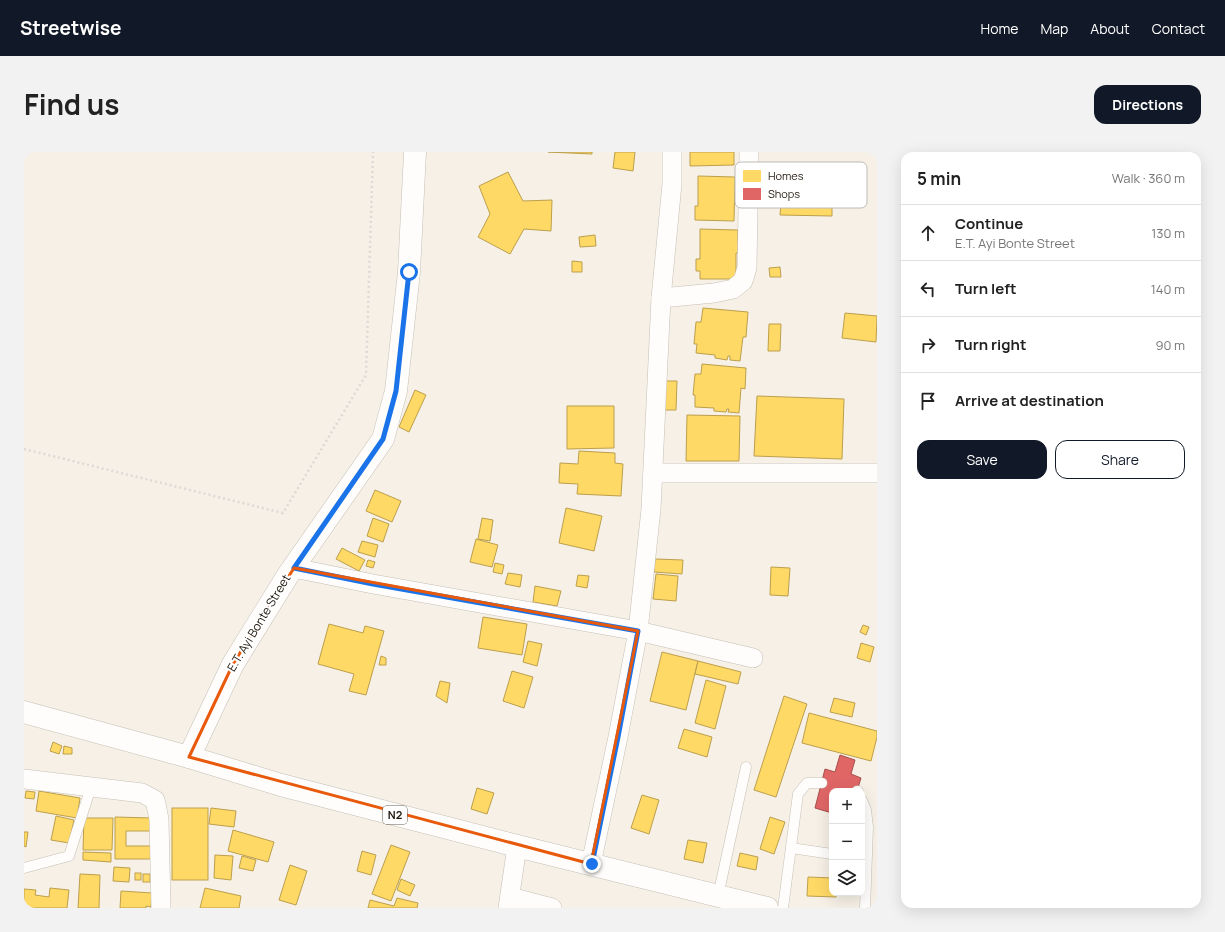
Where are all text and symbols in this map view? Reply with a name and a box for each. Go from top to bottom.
text: Streetwise [20,15,122,41]
text: Home [981,19,1018,38]
text: Map [1040,19,1068,38]
text: About [1090,19,1130,38]
text: Contact [1152,19,1205,38]
text: Find us [24,85,119,123]
button: Directions [1094,85,1201,124]
legend [735,162,867,208]
text: 5 min [917,167,961,190]
text: Homes [768,168,804,183]
text: Walk · 360 m [1112,169,1185,187]
text: Shops [768,186,800,201]
text: Continue [955,213,1023,234]
icon: ahead [917,222,939,244]
text: 130 m [1151,224,1185,242]
text: E.T. Ayi Bonte Street [955,234,1075,252]
route start [400,263,418,281]
icon: left [917,278,939,300]
text: Turn left [955,278,1017,299]
text: 140 m [1151,280,1185,298]
icon: right [917,334,939,356]
text: Turn right [955,334,1026,355]
text: 90 m [1155,336,1185,354]
icon: arrive [917,390,939,412]
text: Arrive at destination [955,390,1104,411]
button: Save [917,440,1047,479]
button: Share [1055,440,1185,479]
street label: E.T. Ayi Bonte Street [223,571,294,675]
map controls [829,788,865,896]
button: + [829,788,865,824]
road number: N2 [383,806,407,824]
button: − [829,824,865,860]
route end [583,855,601,873]
button: layers [829,860,865,896]

